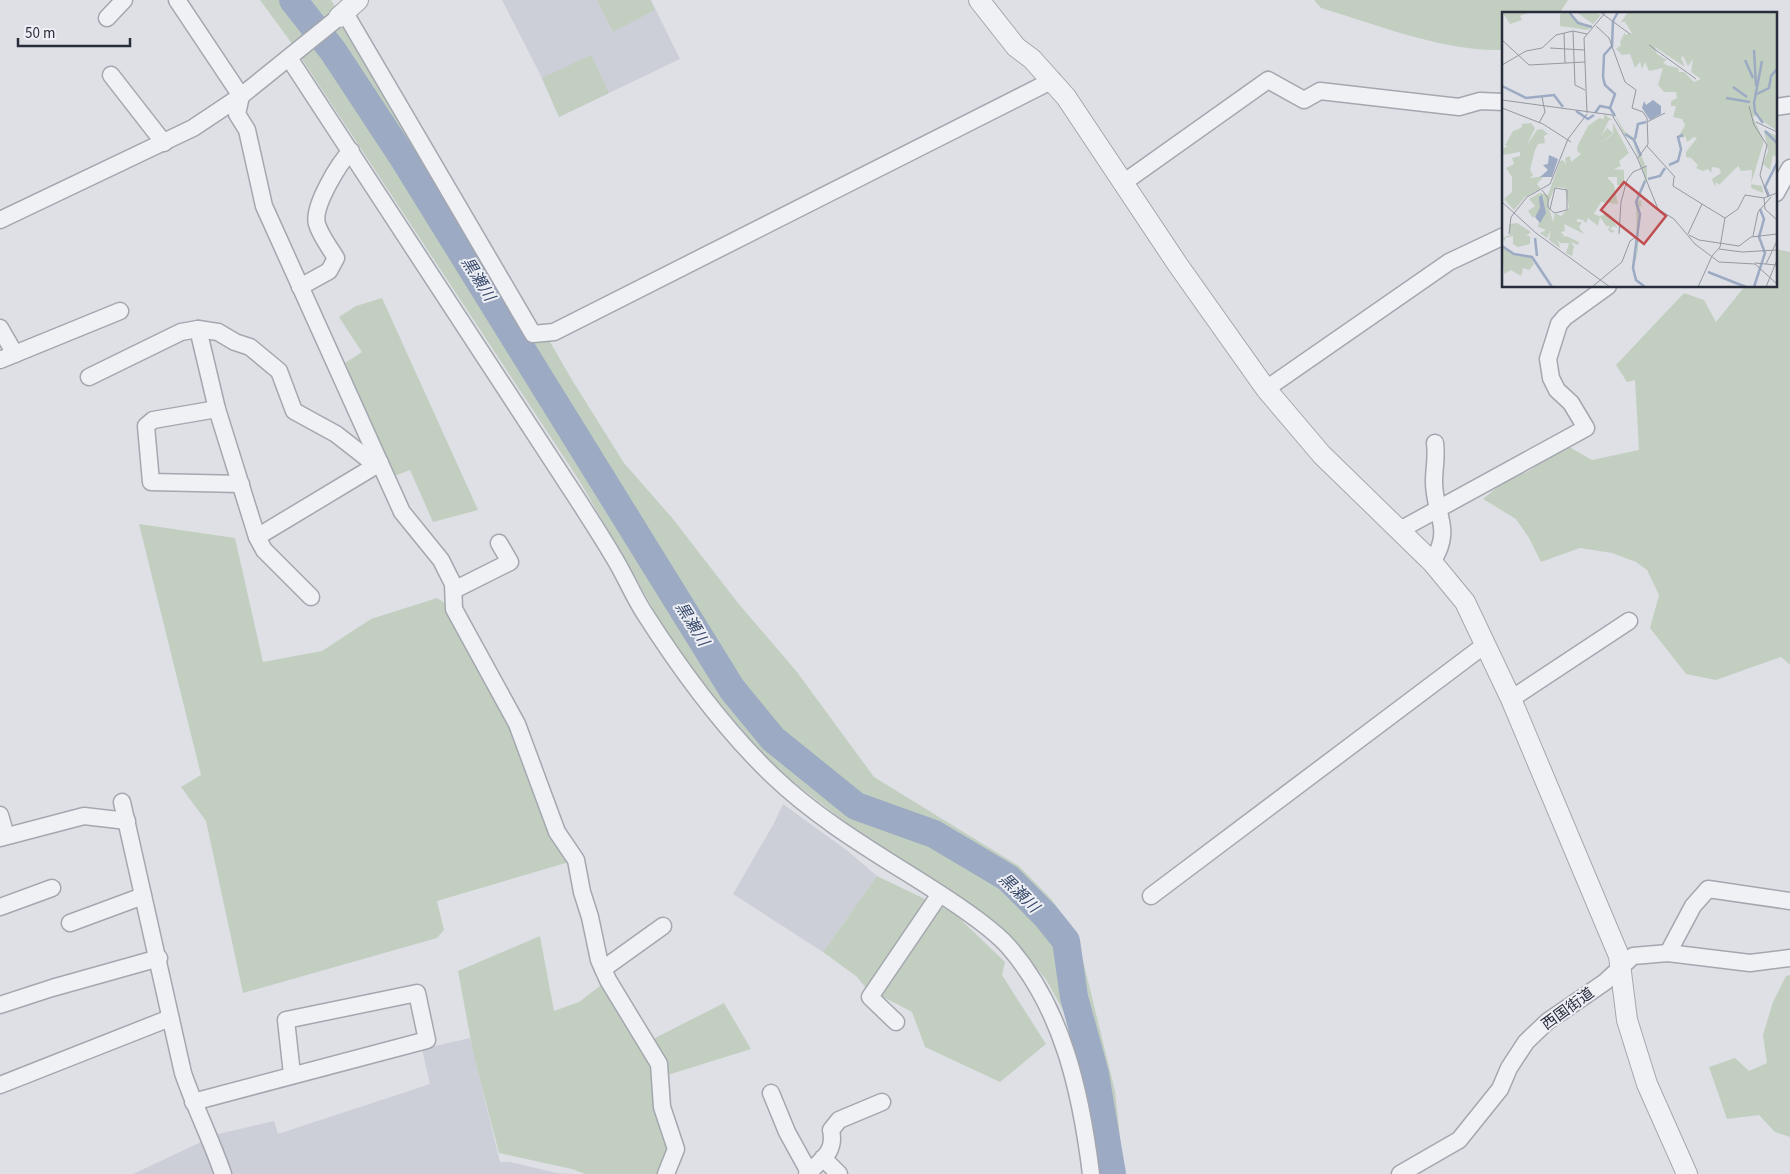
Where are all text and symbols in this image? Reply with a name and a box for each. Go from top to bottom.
inset map [1502,12,1778,288]
scale bar [18,15,130,47]
text: 50 m [25,23,55,44]
water label: 黒瀬川 [456,253,501,307]
water label: 黒瀬川 [670,598,715,652]
water label: 黒瀬川 [994,868,1045,919]
street label: 西国街道 [1538,983,1598,1035]

